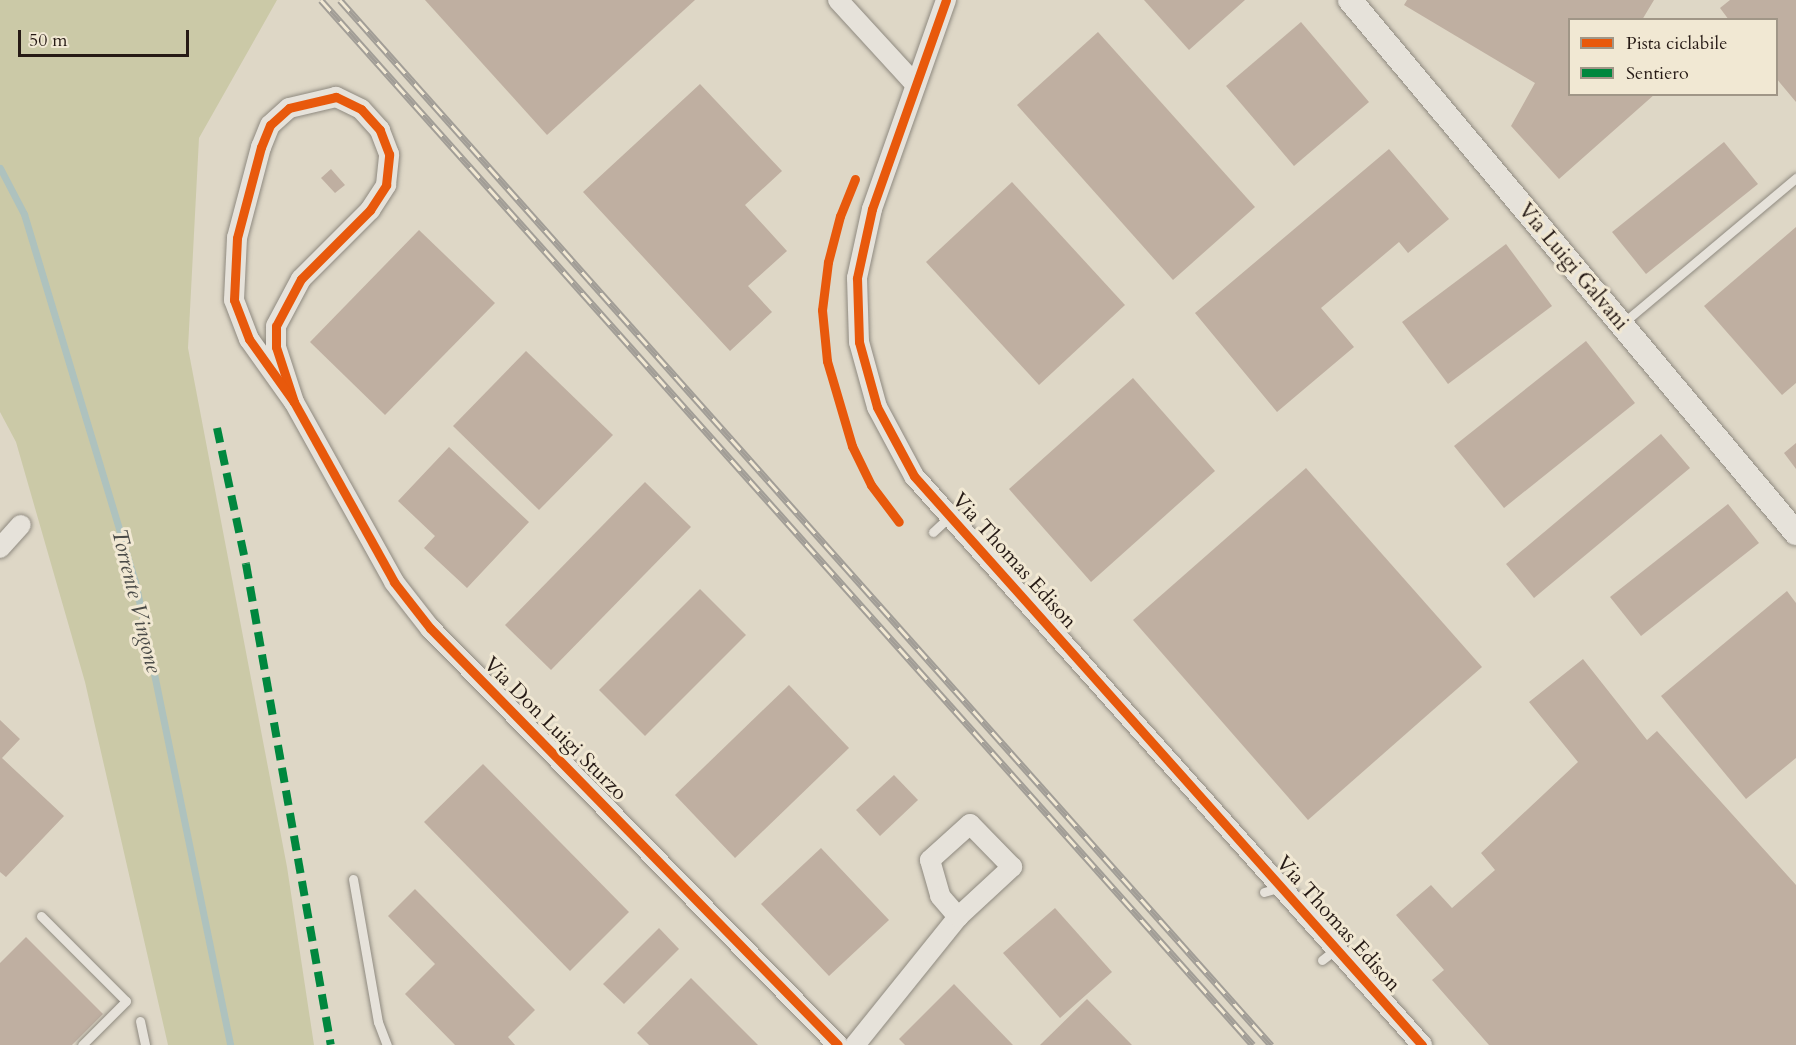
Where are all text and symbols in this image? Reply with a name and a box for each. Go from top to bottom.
scale bar [21,18,192,56]
legend [1568,18,1778,96]
text: 50 m [29,28,68,53]
text: Pista ciclabile [1626,31,1727,56]
text: Sentiero [1626,61,1689,86]
street label: Via Luigi Galvani [1513,198,1633,336]
street label: Via Thomas Edison [946,488,1082,634]
water label: Torrente Vingone [105,526,167,676]
street label: Via Don Luigi Sturzo [478,652,632,806]
street label: Via Thomas Edison [1270,851,1406,997]

